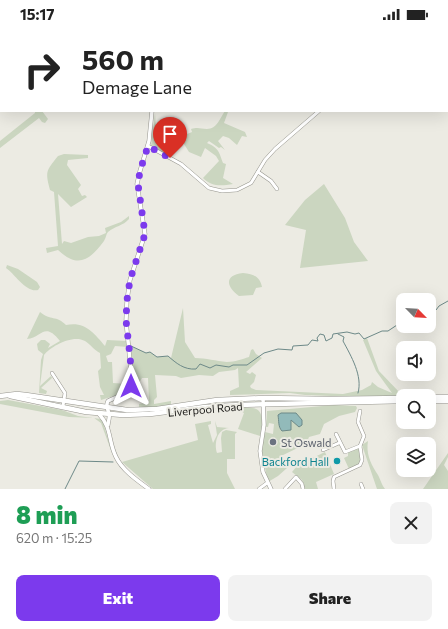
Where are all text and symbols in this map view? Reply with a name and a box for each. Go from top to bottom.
text: 15:17 [20,5,55,23]
text: 560 m [82,42,164,76]
icon: right [16,44,68,96]
text: Demage Lane [82,76,192,98]
pin [153,117,187,158]
icon: arrive [159,123,181,145]
north arrow [396,293,436,333]
map controls [396,293,436,477]
button: sound [396,341,436,381]
position arrow [110,365,152,407]
button: search [396,389,436,429]
street label: Liverpool Road [167,399,243,419]
place label: St Oswald [281,436,331,449]
marker: St Oswald [268,437,278,447]
button: layers [396,437,436,477]
place label: Backford Hall [262,455,329,468]
marker: Backford Hall [332,456,342,466]
text: 8 min [16,500,77,529]
button: close [390,502,432,544]
text: 620 m · 15:25 [16,530,92,546]
button: Exit [16,575,220,621]
button: Share [228,575,432,621]

